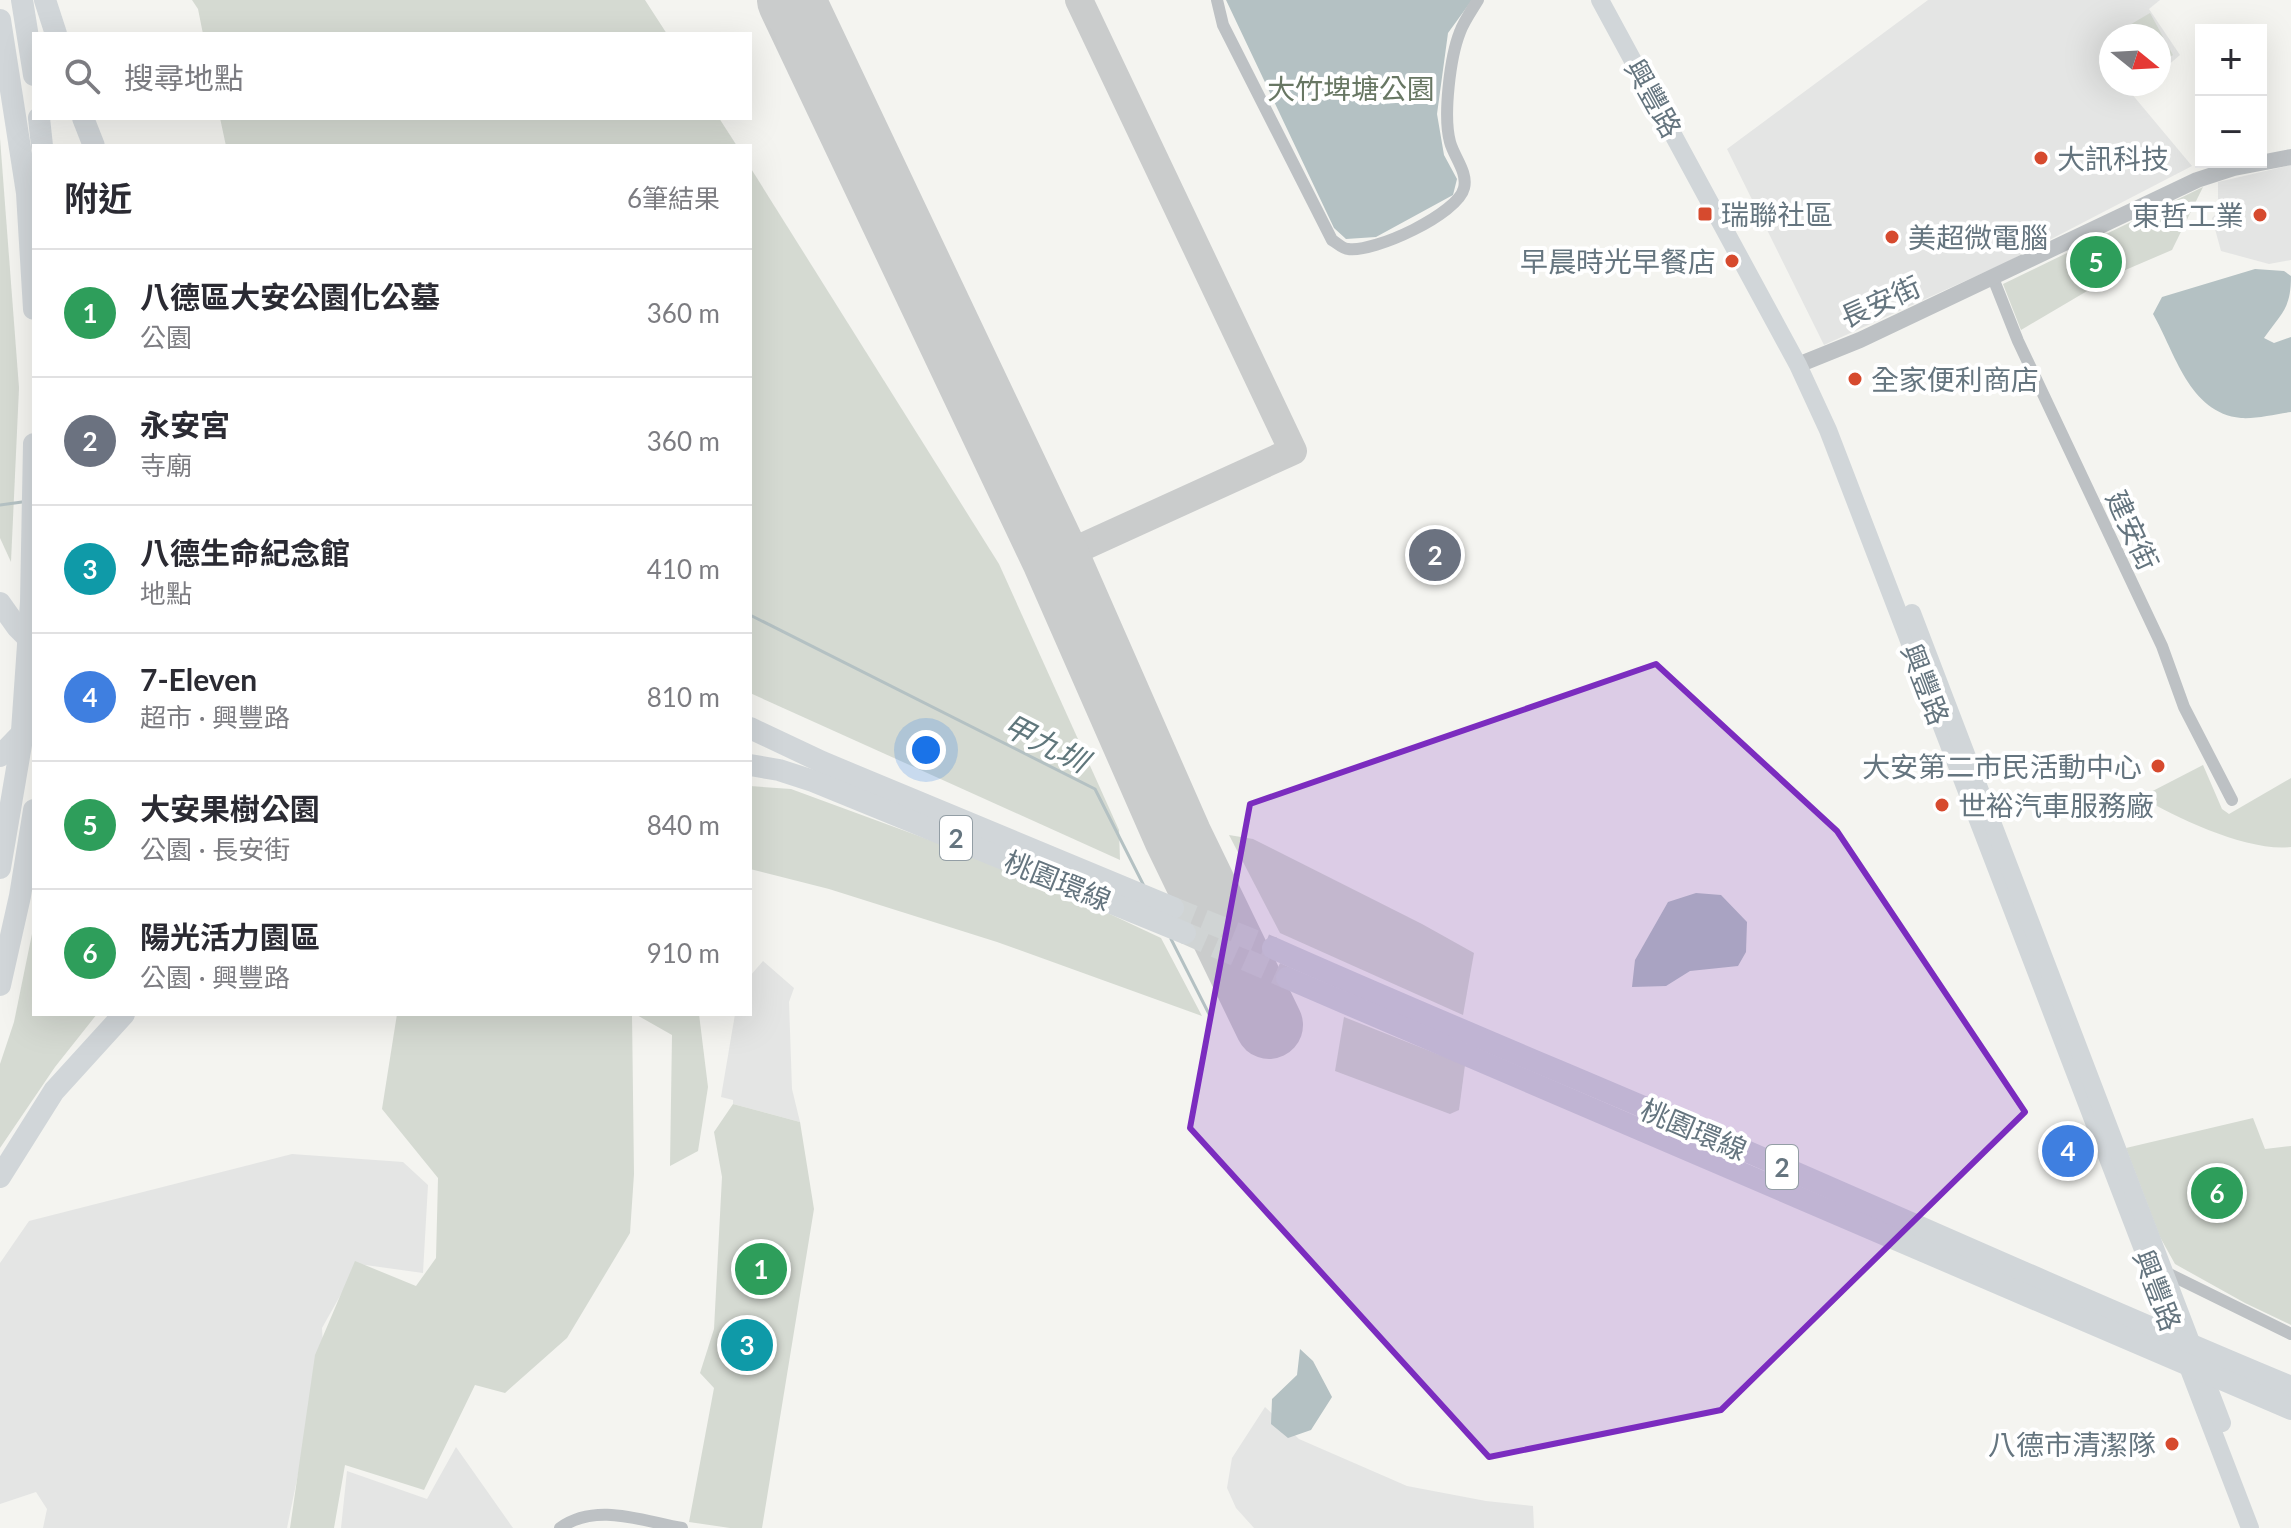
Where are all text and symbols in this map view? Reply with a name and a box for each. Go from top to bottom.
north arrow [2099,24,2171,96]
map controls [2195,24,2267,168]
button: + [2195,24,2267,96]
search box [32,32,752,120]
street label: 興豐路 [1619,53,1689,143]
icon: search [60,54,104,98]
text: 搜尋地點 [124,59,244,95]
park label: 大竹埤塘公園 [1267,71,1435,105]
button: − [2195,96,2267,168]
place label: 大訊科技 [2057,141,2169,175]
marker: 大訊科技 [2032,149,2050,167]
text: 附近 [64,177,132,218]
text: 6筆結果 [627,182,720,214]
place label: 瑞聯社區 [1721,197,1833,231]
place label: 東哲工業 [2132,198,2244,232]
marker: 瑞聯社區 [1696,205,1714,223]
marker: 東哲工業 [2251,206,2269,224]
place label: 美超微電腦 [1908,220,2048,254]
marker: 美超微電腦 [1883,228,1901,246]
pin: 5 [2070,232,2122,292]
place label: 早晨時光早餐店 [1520,244,1716,278]
marker: 早晨時光早餐店 [1723,252,1741,270]
street label: 長安街 [1835,268,1925,334]
text: 八德區大安公園化公墓 [140,278,440,314]
text: 1 [82,297,98,329]
text: 360 m [647,297,720,329]
text: 公園 [140,321,192,353]
place label: 全家便利商店 [1871,362,2039,396]
marker: 全家便利商店 [1846,370,1864,388]
text: 永安宮 [140,406,230,442]
text: 2 [82,425,98,457]
text: 360 m [647,425,720,457]
text: 寺廟 [140,449,192,481]
street label: 建安街 [2100,485,2166,575]
pin: 2 [1409,525,1461,585]
text: 八德生命紀念館 [140,534,350,570]
text: 3 [82,553,98,585]
text: 410 m [647,553,720,585]
text: 地點 [140,577,192,609]
street label: 興豐路 [1895,639,1957,729]
text: 7-Eleven [140,661,257,697]
text: 4 [82,681,98,713]
text: 810 m [647,681,720,713]
text: 超市 · 興豐路 [140,701,290,733]
water label: 甲九圳 [998,706,1098,780]
your location [906,730,946,770]
place label: 大安第二市民活動中心 [1862,749,2142,783]
marker: 大安第二市民活動中心 [2149,757,2167,775]
place label: 世裕汽車服務廠 [1958,788,2154,822]
text: 大安果樹公園 [140,790,320,826]
marker: 世裕汽車服務廠 [1933,796,1951,814]
text: 5 [82,809,98,841]
text: 840 m [647,809,720,841]
road number: 2 [940,816,972,860]
text: 公園 · 長安街 [140,833,290,865]
street label: 桃園環線 [1000,843,1116,917]
text: 陽光活力園區 [140,918,320,954]
text: 6 [82,937,98,969]
text: 910 m [647,937,720,969]
text: 公園 · 興豐路 [140,961,290,993]
street label: 桃園環線 [1636,1091,1752,1167]
pin: 4 [2042,1121,2094,1181]
road number: 2 [1766,1145,1798,1189]
pin: 6 [2191,1163,2243,1223]
pin: 1 [735,1239,787,1299]
street label: 興豐路 [2127,1245,2189,1335]
pin: 3 [721,1315,773,1375]
place label: 八德市清潔隊 [1988,1427,2156,1461]
marker: 八德市清潔隊 [2163,1435,2181,1453]

